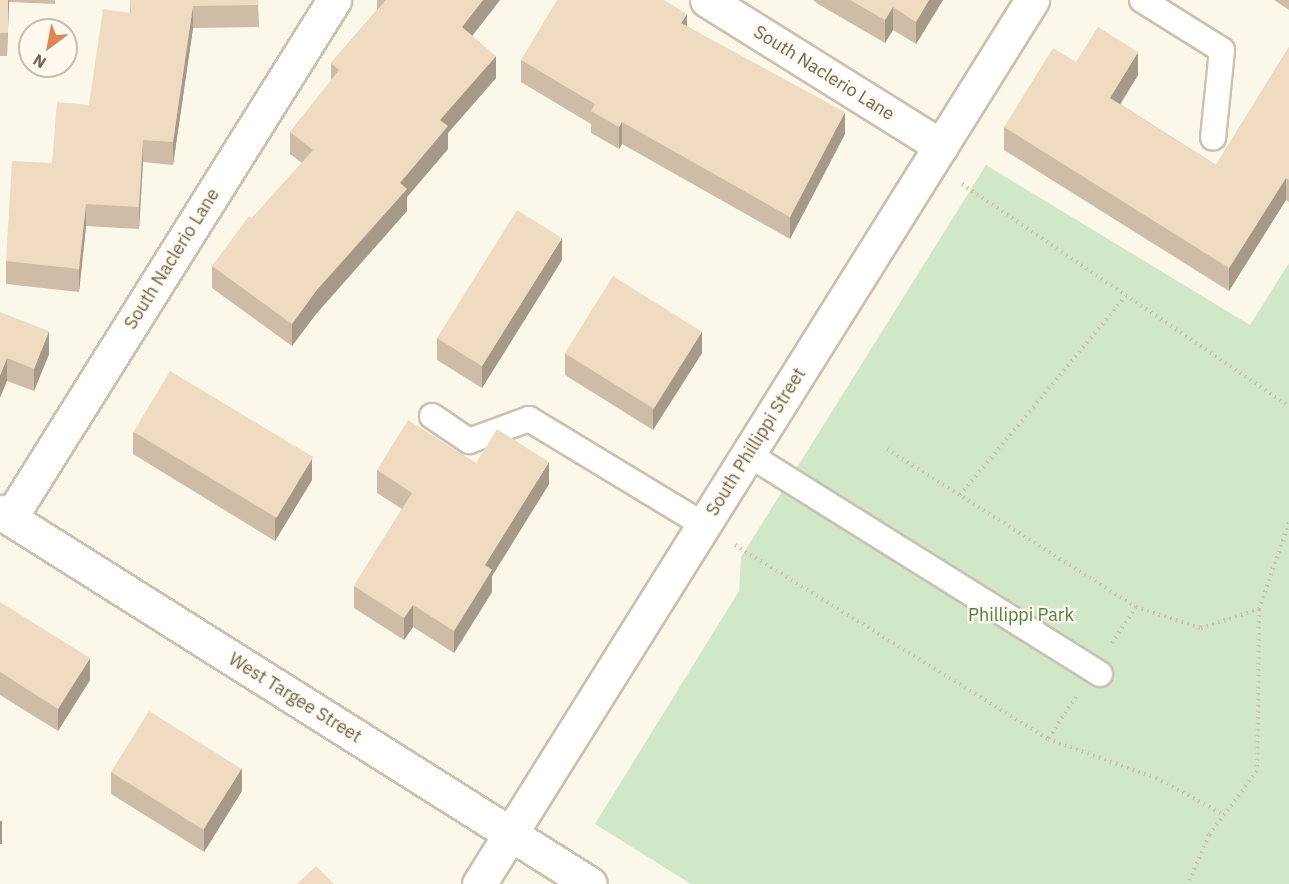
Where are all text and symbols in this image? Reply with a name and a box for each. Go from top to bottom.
north arrow [18,18,78,78]
street label: South Naclerio Lane [750,21,898,125]
text: N [29,50,50,73]
street label: South Naclerio Lane [120,185,224,333]
street label: South Phillippi Street [702,364,810,520]
park label: Phillippi Park [968,604,1074,626]
street label: West Targee Street [225,648,365,748]

